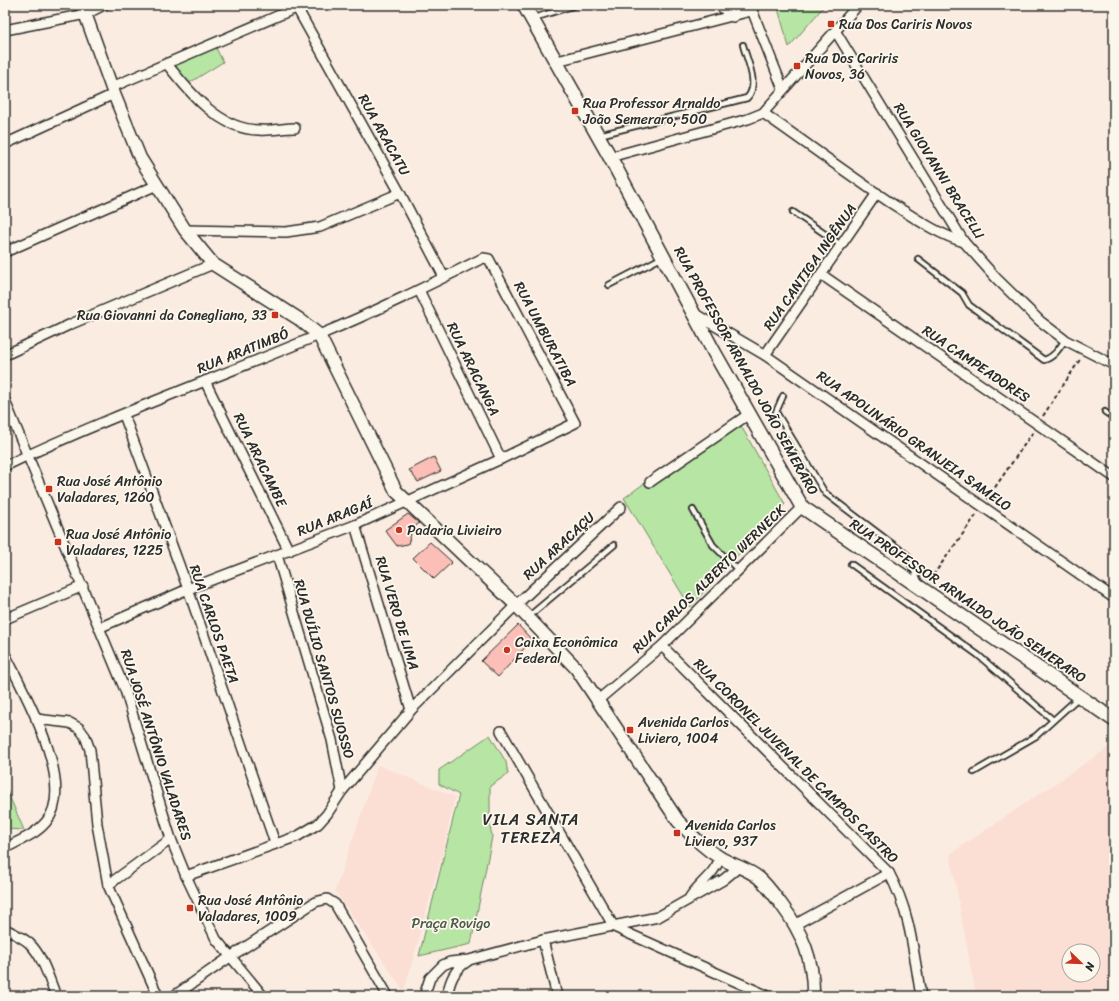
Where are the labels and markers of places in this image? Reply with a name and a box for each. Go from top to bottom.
place label: Rua Dos Cariris Novos [839,12,972,37]
marker: Rua Dos Cariris Novos [826,19,836,29]
place label: Rua Dos Cariris Novos, 36 [805,46,899,87]
marker: Rua Dos Cariris Novos, 36 [792,61,802,71]
place label: Rua Professor Arnaldo João Semeraro, 500 [582,91,720,132]
marker: Rua Professor Arnaldo João Semeraro, 500 [570,106,580,116]
place label: Rua Giovanni da Conegliano, 33 [77,303,267,328]
marker: Rua Giovanni da Conegliano, 33 [270,310,280,320]
place label: Rua José Antônio Valadares, 1260 [57,469,162,510]
marker: Rua José Antônio Valadares, 1260 [44,484,54,494]
place label: Padaria Livieiro [407,518,502,543]
place label: Rua José Antônio Valadares, 1225 [66,522,171,563]
marker: Padaria Livieiro [394,525,404,535]
marker: Rua José Antônio Valadares, 1225 [53,537,63,547]
place label: Caixa Econômica Federal [515,630,618,671]
marker: Caixa Econômica Federal [502,645,512,655]
place label: Avenida Carlos Liviero, 1004 [637,710,729,751]
marker: Avenida Carlos Liviero, 1004 [625,725,635,735]
place label: Avenida Carlos Liviero, 937 [684,813,776,854]
marker: Avenida Carlos Liviero, 937 [672,828,682,838]
place label: Rua José Antônio Valadares, 1009 [198,888,303,929]
marker: Rua José Antônio Valadares, 1009 [185,903,195,913]

